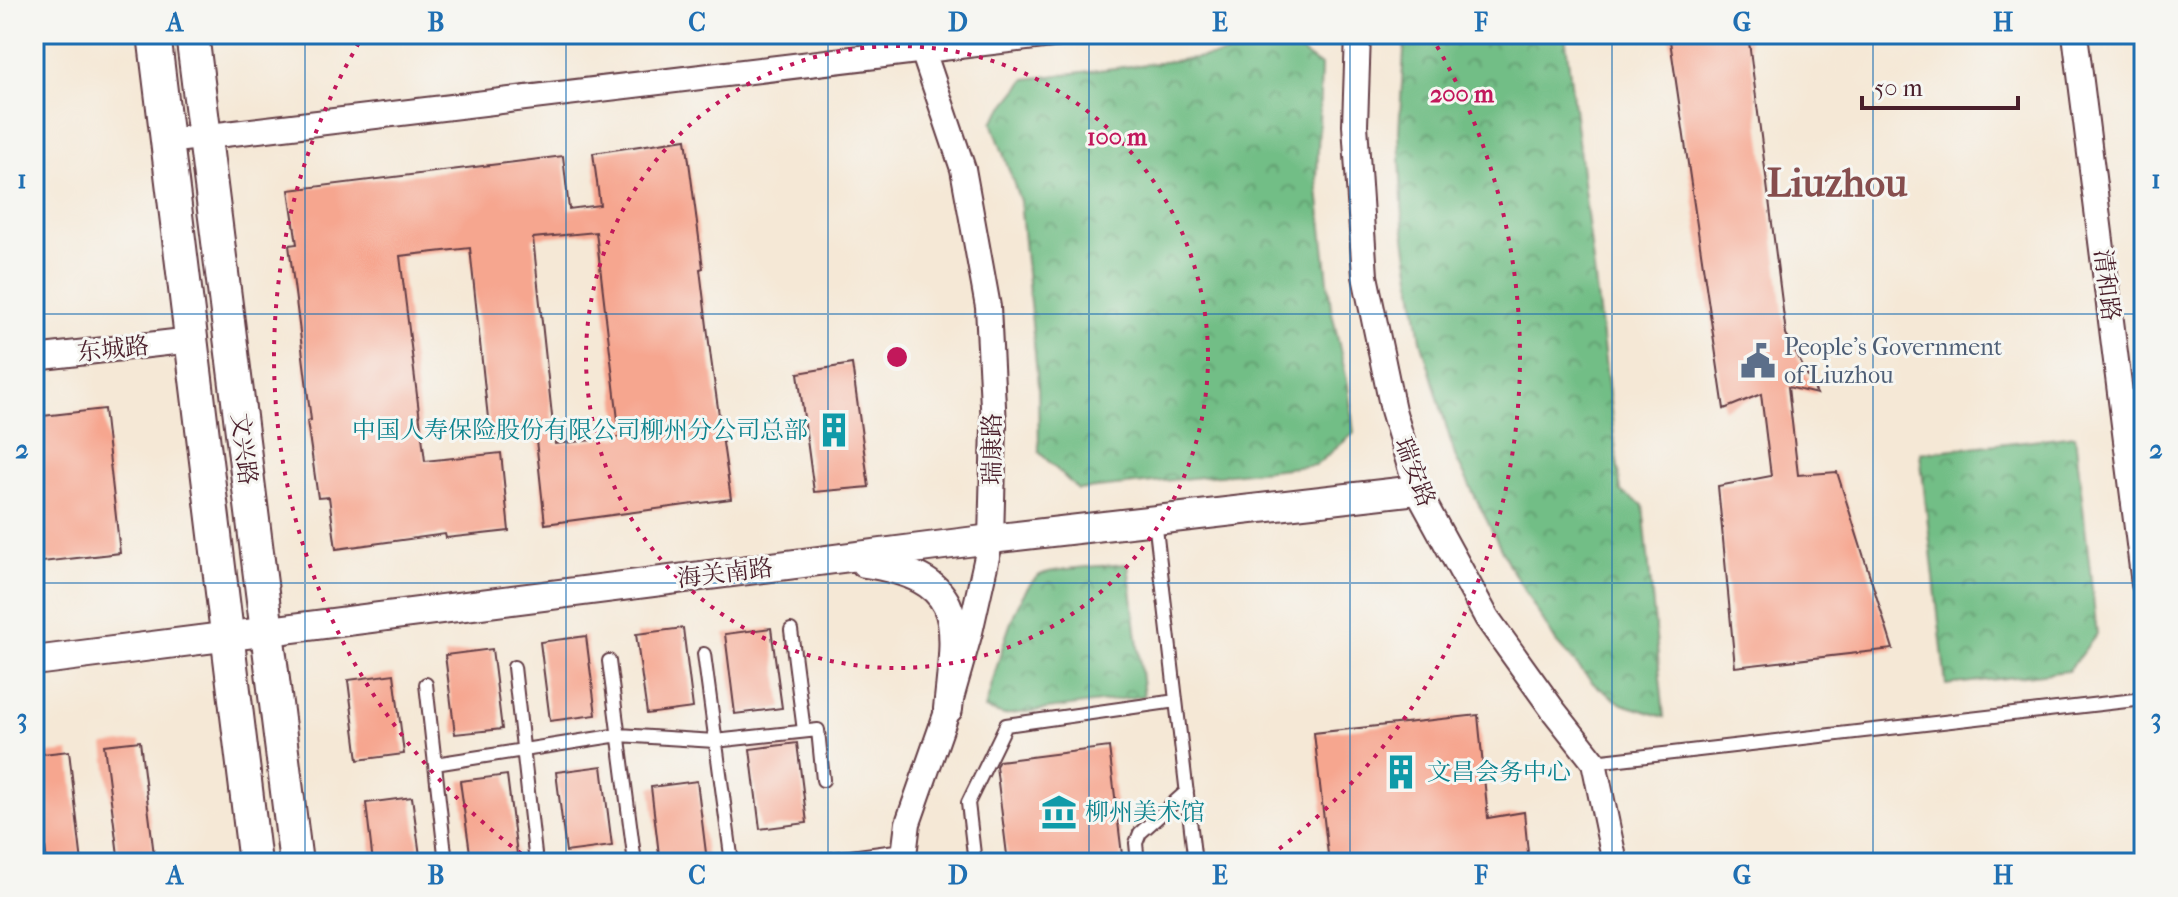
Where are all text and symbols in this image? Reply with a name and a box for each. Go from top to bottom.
text: A [165,7,185,38]
text: B [428,7,445,38]
text: C [688,7,706,38]
text: D [948,7,968,38]
text: E [1212,7,1228,38]
text: F [1473,7,1488,38]
text: G [1733,7,1751,38]
text: H [1993,7,2014,38]
scale bar [1862,60,2018,110]
text: 50 m [1874,74,1923,102]
text: 200 m [1430,80,1495,108]
text: 100 m [1087,123,1148,151]
district label: Liuzhou [1767,160,1908,206]
text: 1 [17,164,27,195]
text: 1 [2151,164,2161,195]
street label: 清和路 [2089,248,2125,322]
street label: 东城路 [76,331,150,367]
place label: People's Government of Liuzhou [1784,333,2003,389]
public building icon: People's Government of Liuzhou [1739,342,1777,380]
centre of rings [883,343,911,371]
building icon: 中国人寿保险股份有限公司柳州分公司总部 [815,411,853,449]
street label: 文兴路 [226,412,262,486]
street label: 瑞康路 [978,413,1006,485]
place label: 中国人寿保险股份有限公司柳州分公司总部 [352,416,808,444]
street label: 瑞安路 [1389,433,1441,511]
text: 2 [15,434,29,465]
text: 2 [2149,434,2163,465]
street label: 海关南路 [676,553,774,593]
text: 3 [17,703,27,734]
text: 3 [2151,703,2161,734]
building icon: 文昌会务中心 [1382,753,1420,791]
place label: 文昌会务中心 [1427,758,1571,786]
museum icon: 柳州美术馆 [1040,793,1078,831]
place label: 柳州美术馆 [1085,798,1205,826]
text: A [165,860,185,891]
text: B [428,860,445,891]
text: C [688,860,706,891]
text: D [948,860,968,891]
text: E [1212,860,1228,891]
text: F [1473,860,1488,891]
text: G [1733,860,1751,891]
text: H [1993,860,2014,891]

